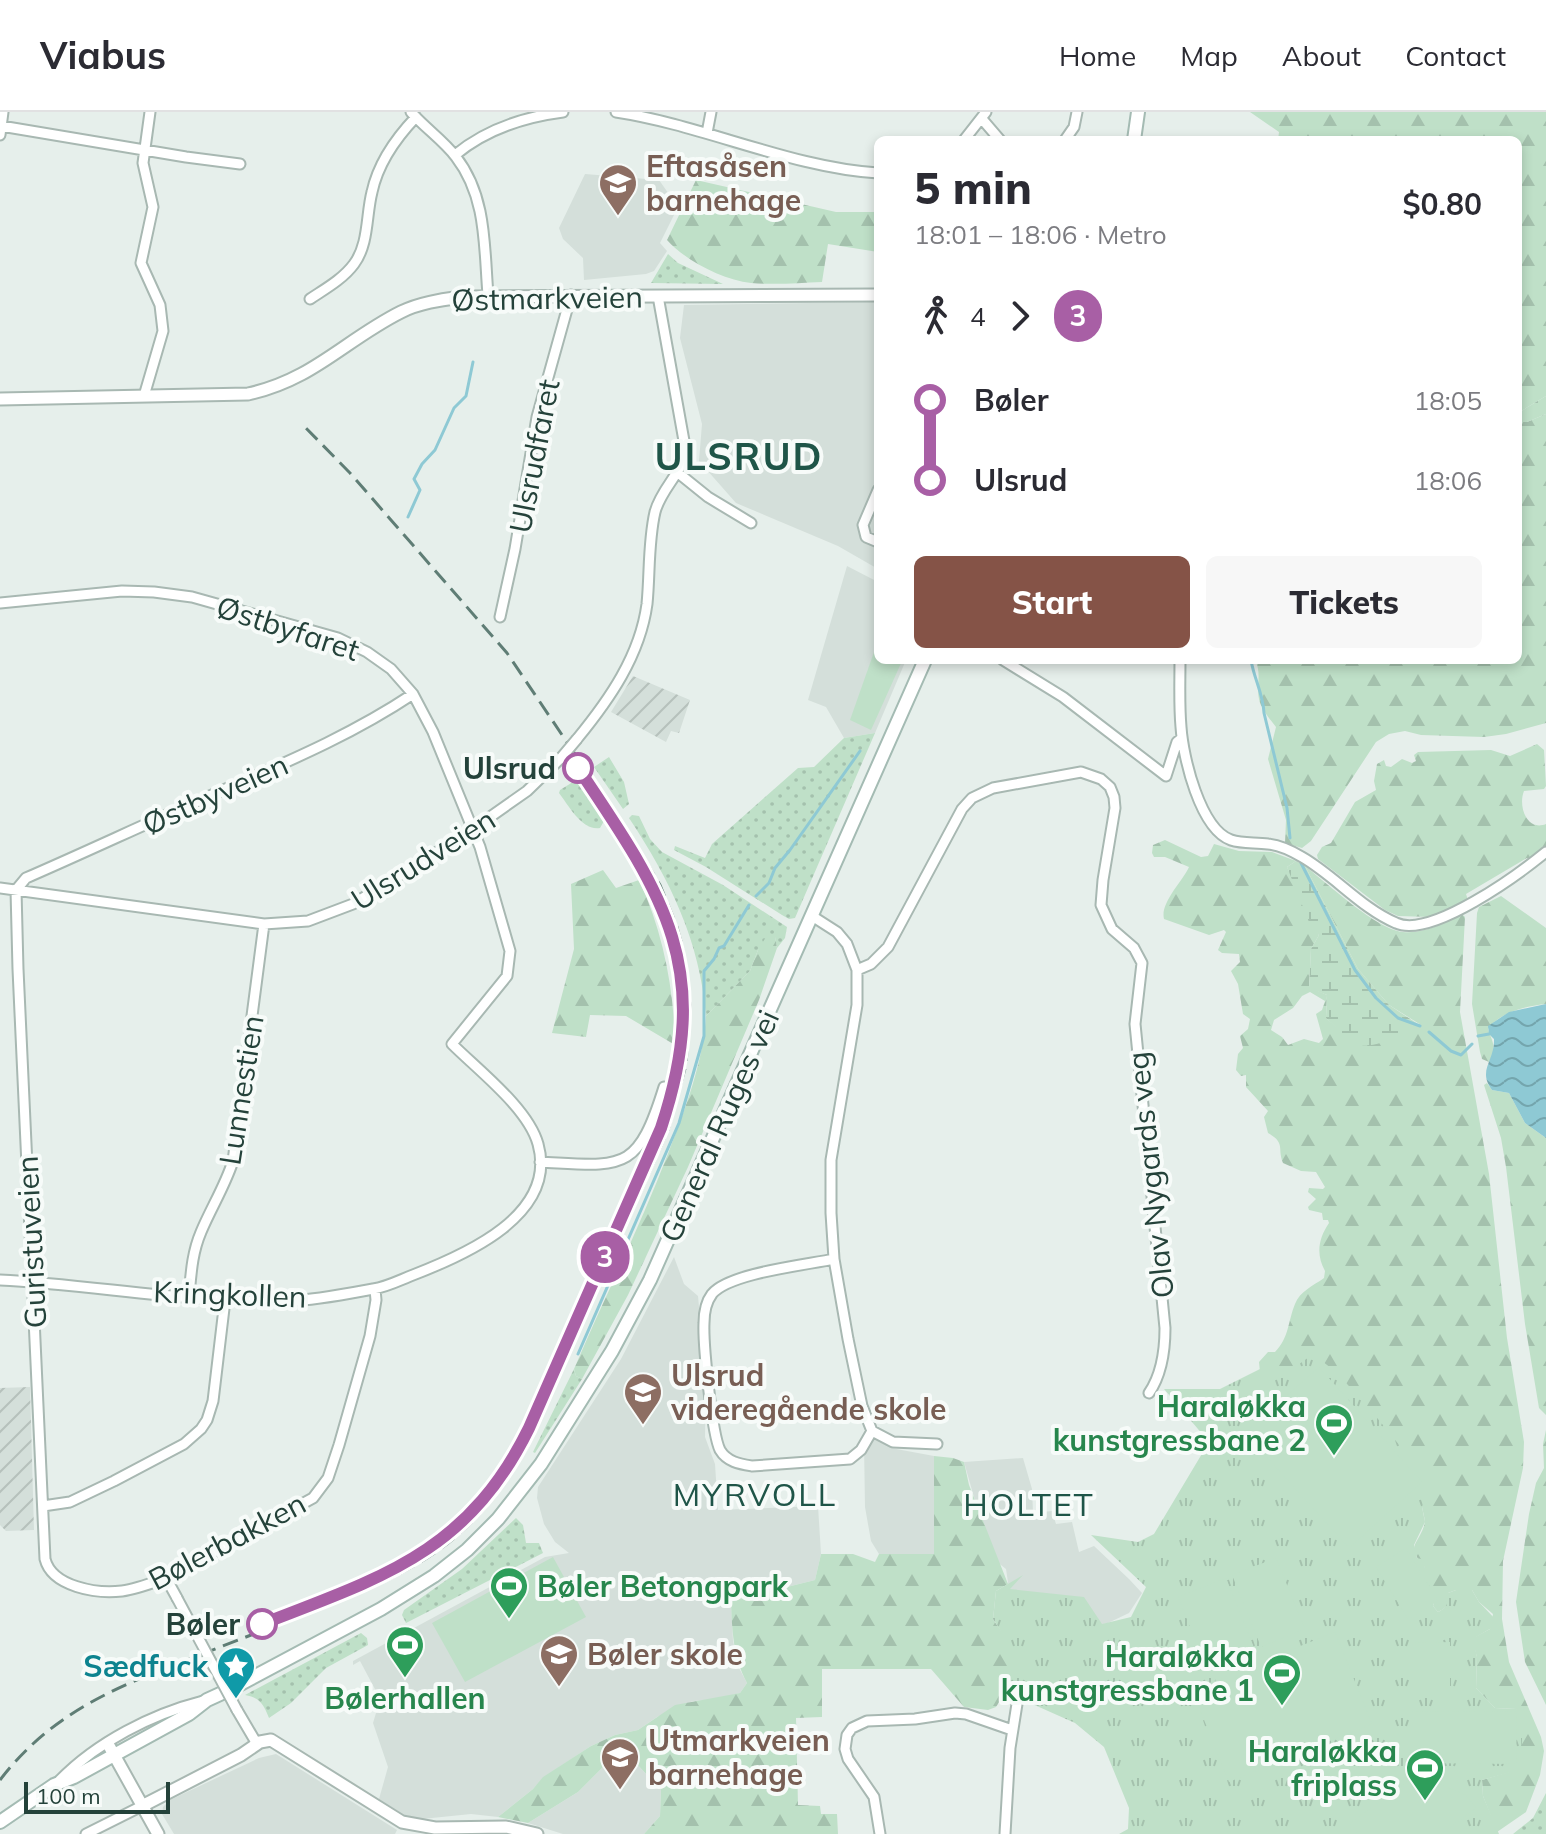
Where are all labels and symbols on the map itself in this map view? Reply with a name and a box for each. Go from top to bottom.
place label: Eftasåsen barnehage [646,147,801,219]
school or university icon: Eftasåsen barnehage [597,162,639,217]
street label: Østmarkveien [451,277,643,319]
street label: Ulsrudfaret [501,376,567,536]
district label: ULSRUD [654,432,824,480]
street label: Østbyfaret [212,587,364,669]
street label: Østbyveien [136,745,294,843]
place label: Ulsrud [463,749,556,787]
marker: Ulsrud [563,753,593,783]
street label: Ulsrudveien [344,800,502,918]
street label: General Ruges vei [651,1004,787,1248]
street label: Lunnestien [210,1012,272,1168]
street label: Olav Nygards veg [1118,1050,1182,1300]
street label: Guristuveien [8,1155,54,1329]
line badge: 3 [579,1231,631,1283]
street label: Kringkollen [153,1272,307,1316]
place label: Ulsrud videregående skole [670,1356,947,1428]
school or university icon: Ulsrud videregående skole [622,1371,664,1426]
place label: Haraløkka kunstgressbane 2 [1053,1387,1306,1459]
sports icon: Haraløkka kunstgressbane 2 [1313,1402,1355,1457]
district label: MYRVOLL [673,1474,837,1514]
street label: Bølerbakken [142,1484,312,1598]
district label: HOLTET [963,1484,1095,1524]
sports icon: Bøler Betongpark [488,1565,530,1620]
place label: Bøler Betongpark [537,1567,790,1605]
place label: Bøler [165,1605,240,1643]
marker: Bøler [247,1609,277,1639]
sports icon: Bølerhallen [384,1624,426,1679]
school or university icon: Bøler skole [538,1633,580,1688]
place label: Bøler skole [587,1635,743,1673]
place label: Haraløkka kunstgressbane 1 [1001,1637,1254,1709]
place icon: Sædfuck [215,1645,257,1700]
place label: Sædfuck [83,1647,209,1685]
sports icon: Haraløkka kunstgressbane 1 [1261,1652,1303,1707]
place label: Bølerhallen [324,1679,486,1717]
place label: Utmarkveien barnehage [648,1721,830,1793]
place label: Haraløkka friplass [1248,1732,1397,1804]
school or university icon: Utmarkveien barnehage [599,1736,641,1791]
sports icon: Haraløkka friplass [1404,1747,1446,1802]
scale bar [24,1778,170,1814]

